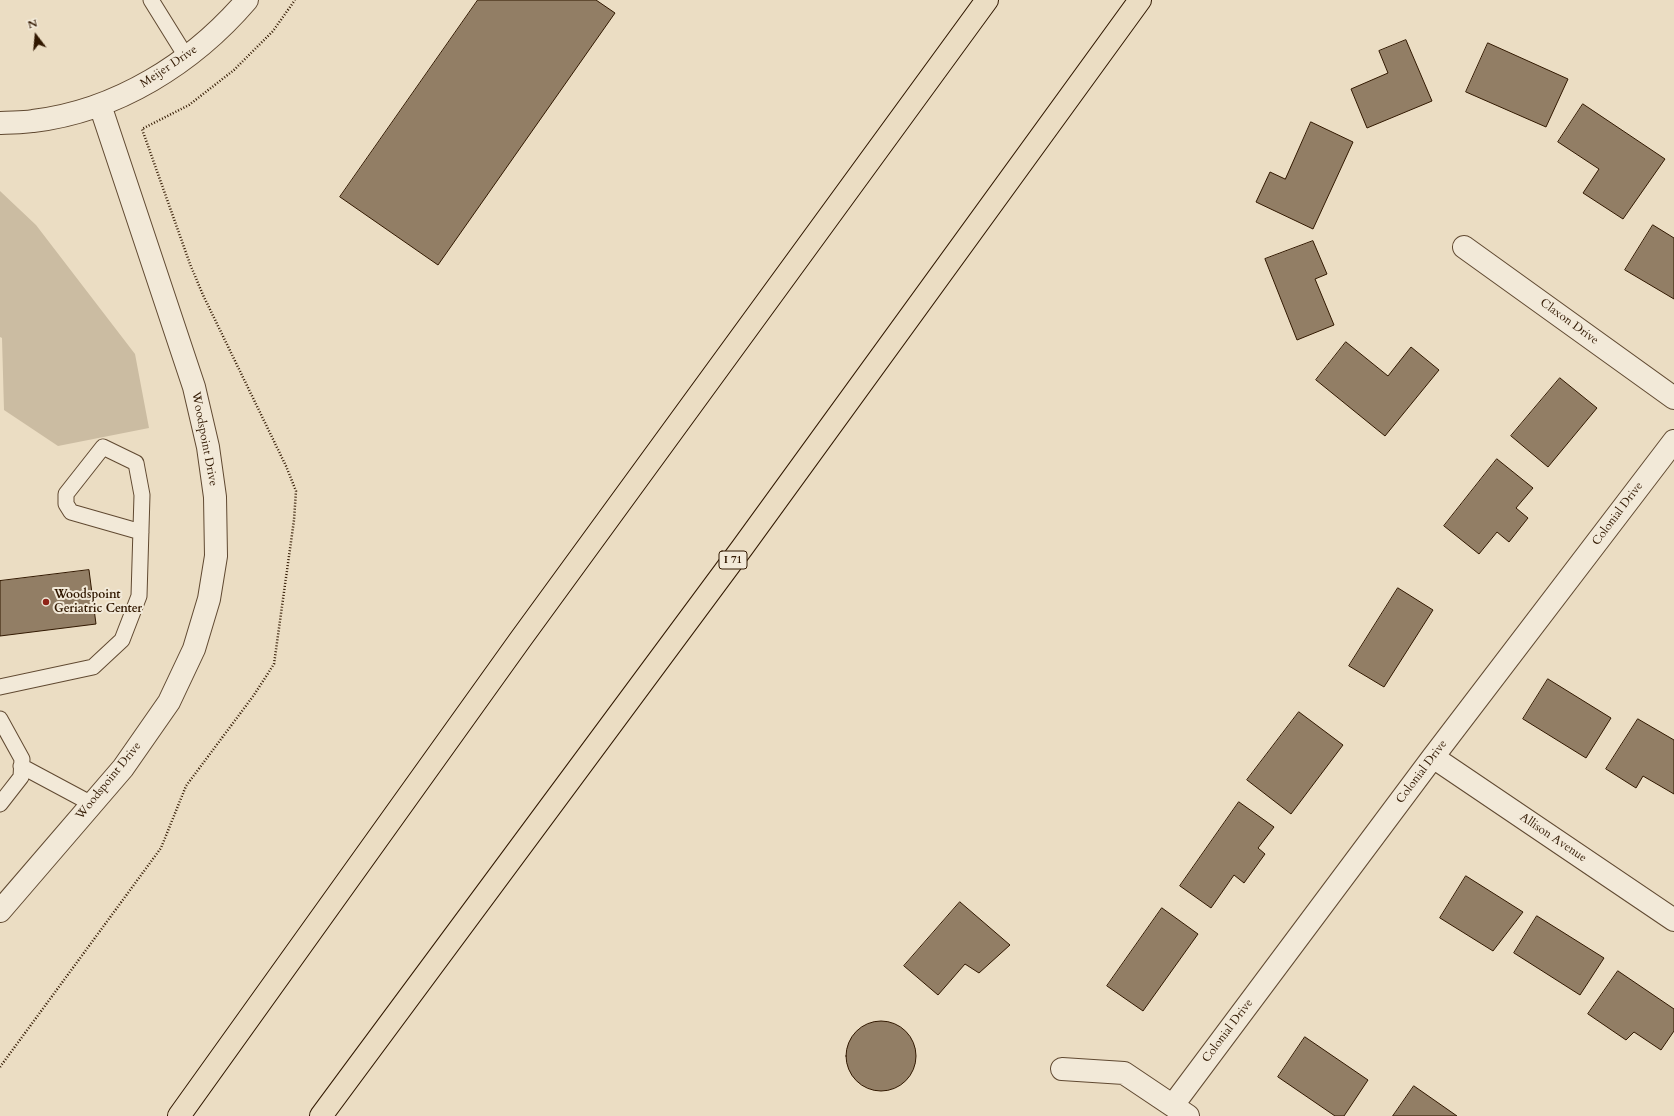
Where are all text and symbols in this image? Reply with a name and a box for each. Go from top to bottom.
text: N [26,15,39,33]
north arrow [16,16,56,56]
street label: Meijer Drive [138,43,200,91]
street label: Claxon Drive [1537,296,1601,348]
street label: Woodspoint Drive [188,391,220,487]
street label: Colonial Drive [1589,479,1647,549]
road number: I 71 [719,551,747,569]
place label: Woodspoint Geriatric Center [54,588,142,616]
marker: Woodspoint Geriatric Center [41,597,51,607]
street label: Colonial Drive [1393,737,1451,807]
street label: Woodspoint Drive [73,739,145,823]
street label: Allison Avenue [1517,810,1589,866]
street label: Colonial Drive [1199,996,1257,1066]

